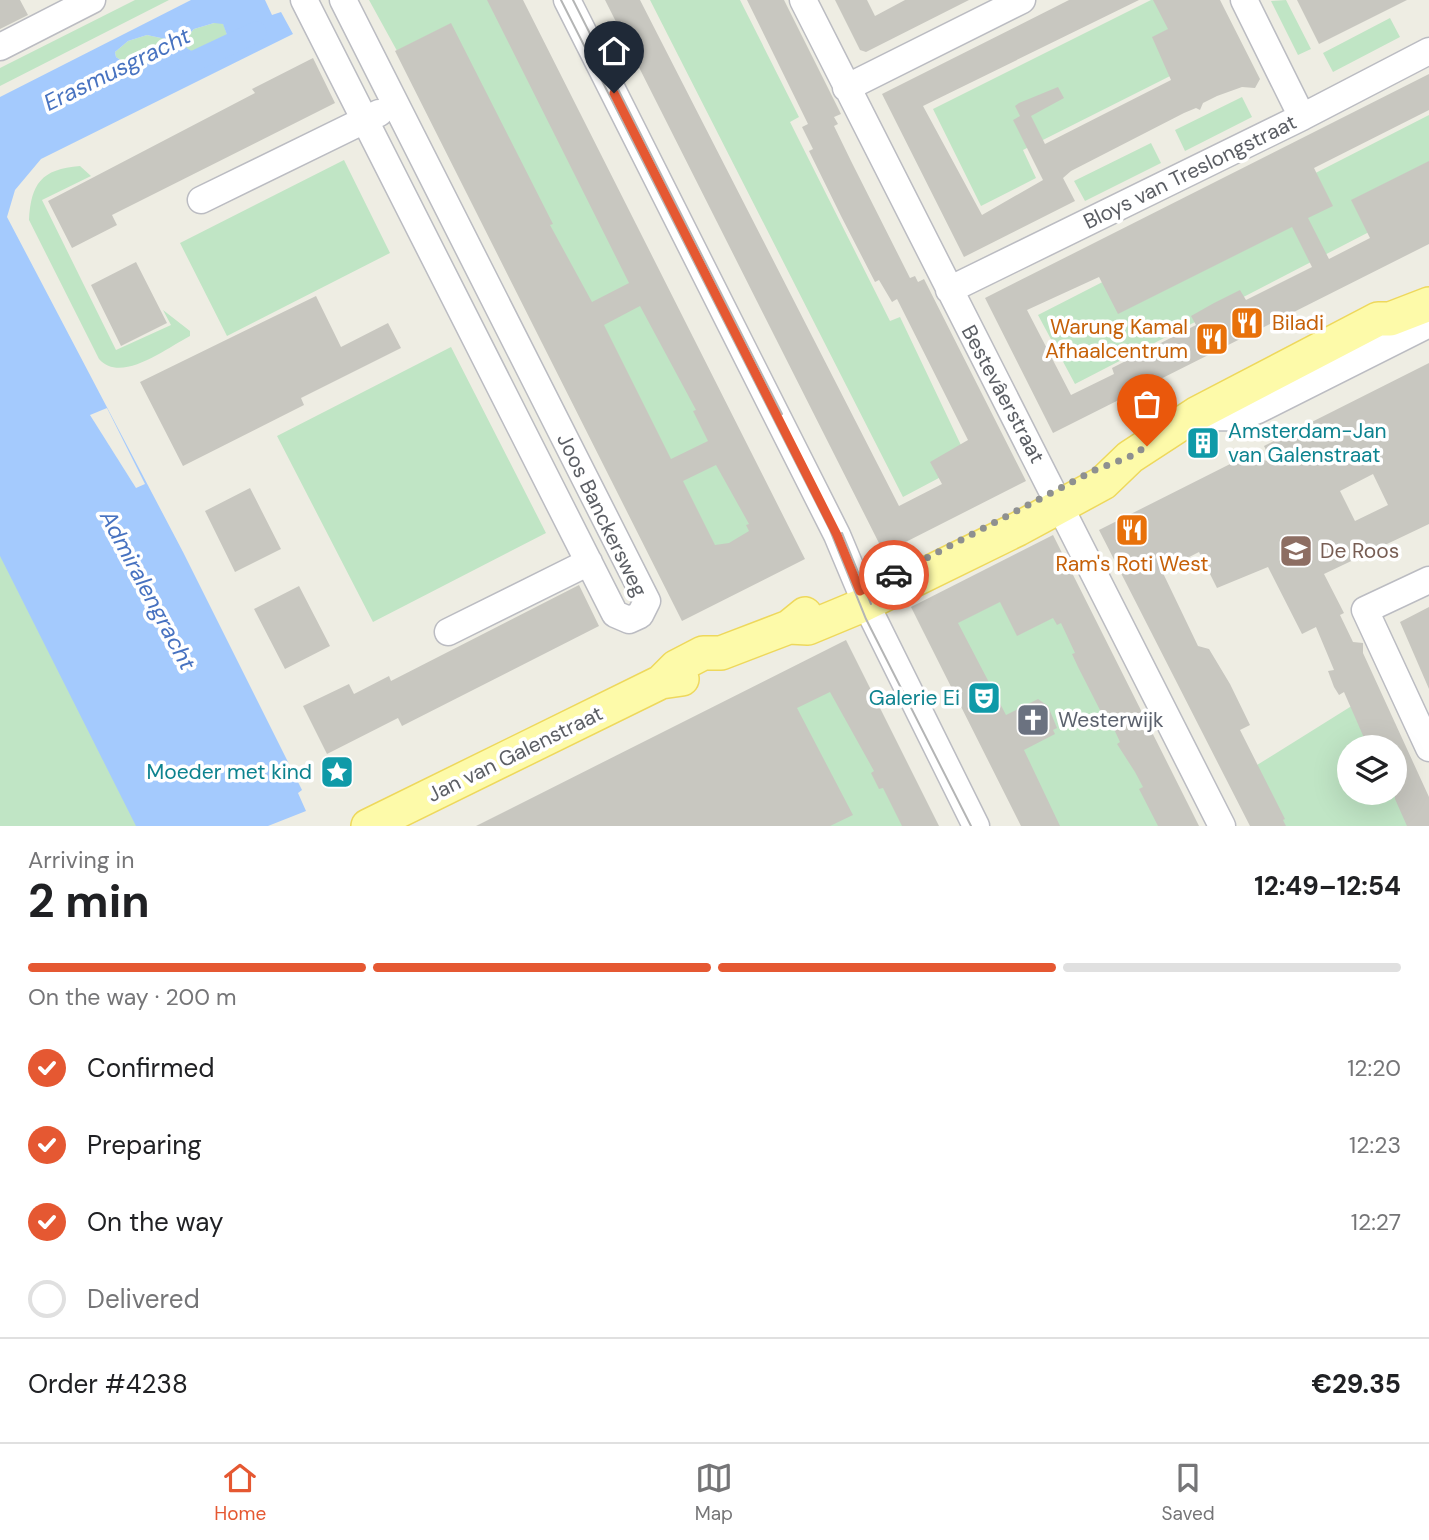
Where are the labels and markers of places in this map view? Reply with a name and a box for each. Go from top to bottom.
pin [584,21,644,93]
restaurant icon: Biladi [1228,304,1266,342]
place label: Biladi [1272,309,1324,337]
place label: Warung Kamal Afhaalcentrum [1045,313,1188,365]
restaurant icon: Warung Kamal Afhaalcentrum [1193,320,1231,358]
pin [1117,374,1177,446]
place label: Amsterdam-Jan van Galenstraat [1228,417,1387,469]
building icon: Amsterdam-Jan van Galenstraat [1184,424,1222,462]
restaurant icon: Ram's Roti West [1113,511,1151,549]
school or university icon: De Roos [1277,532,1315,570]
place label: De Roos [1320,537,1399,565]
place label: Ram's Roti West [1056,550,1208,578]
theatre icon: Galerie Ei [965,679,1003,717]
place label: Galerie Ei [869,684,960,712]
church icon: Westerwijk [1014,701,1052,739]
place label: Westerwijk [1058,706,1164,734]
place icon: Moeder met kind [318,753,356,791]
place label: Moeder met kind [147,758,312,786]

